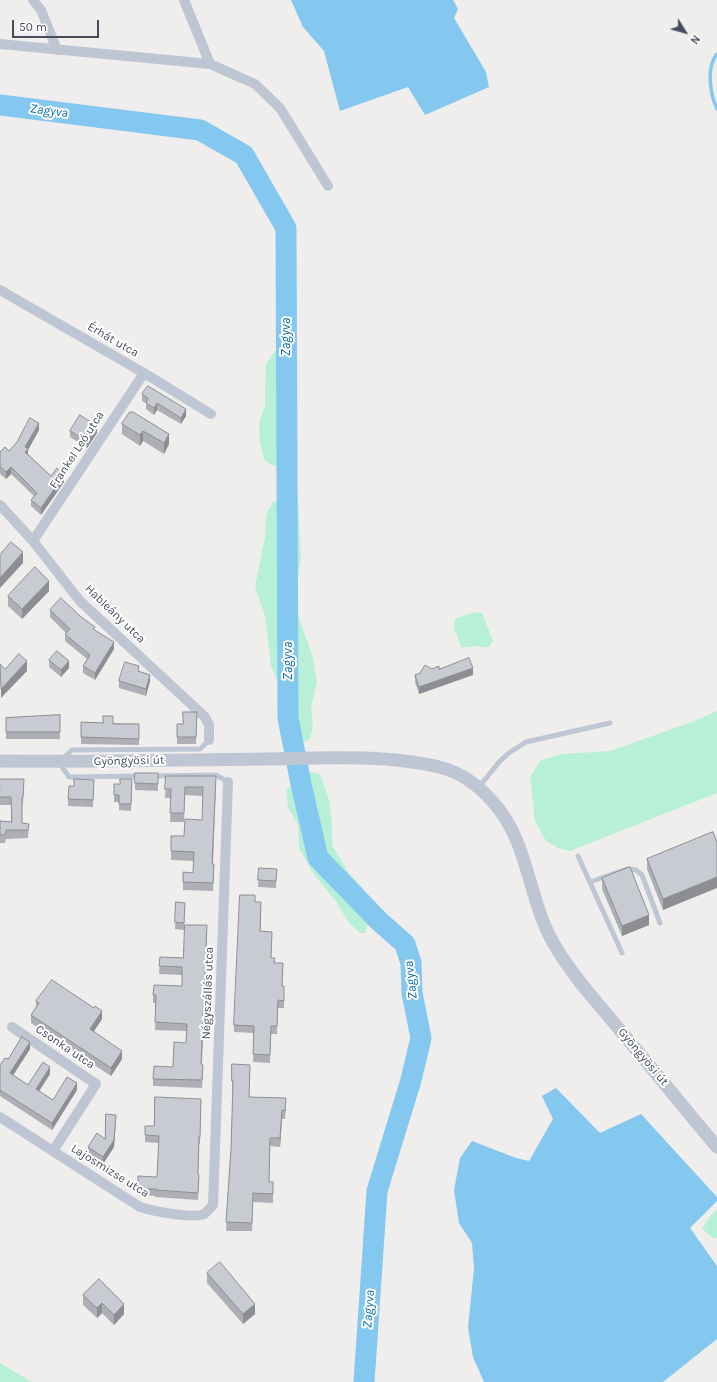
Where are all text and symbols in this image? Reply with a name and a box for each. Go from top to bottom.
scale bar [14,12,101,38]
north arrow [665,12,705,52]
text: 50 m [19,20,47,34]
text: N [687,32,703,47]
water label: Zagyva [29,101,69,121]
water label: Zagyva [278,318,294,356]
street label: Érhát utca [85,320,141,360]
street label: Frankel Leó utca [47,409,107,491]
street label: Hableány utca [82,582,148,646]
water label: Zagyva [280,642,296,680]
street label: Gyöngyösi út [94,753,164,769]
street label: Négyszállás utca [199,946,217,1040]
water label: Zagyva [401,960,421,1000]
street label: Csonka utca [33,1022,97,1072]
street label: Gyöngyösi út [615,1025,671,1089]
street label: Lajosmizse utca [68,1141,152,1201]
water label: Zagyva [360,1289,378,1329]

